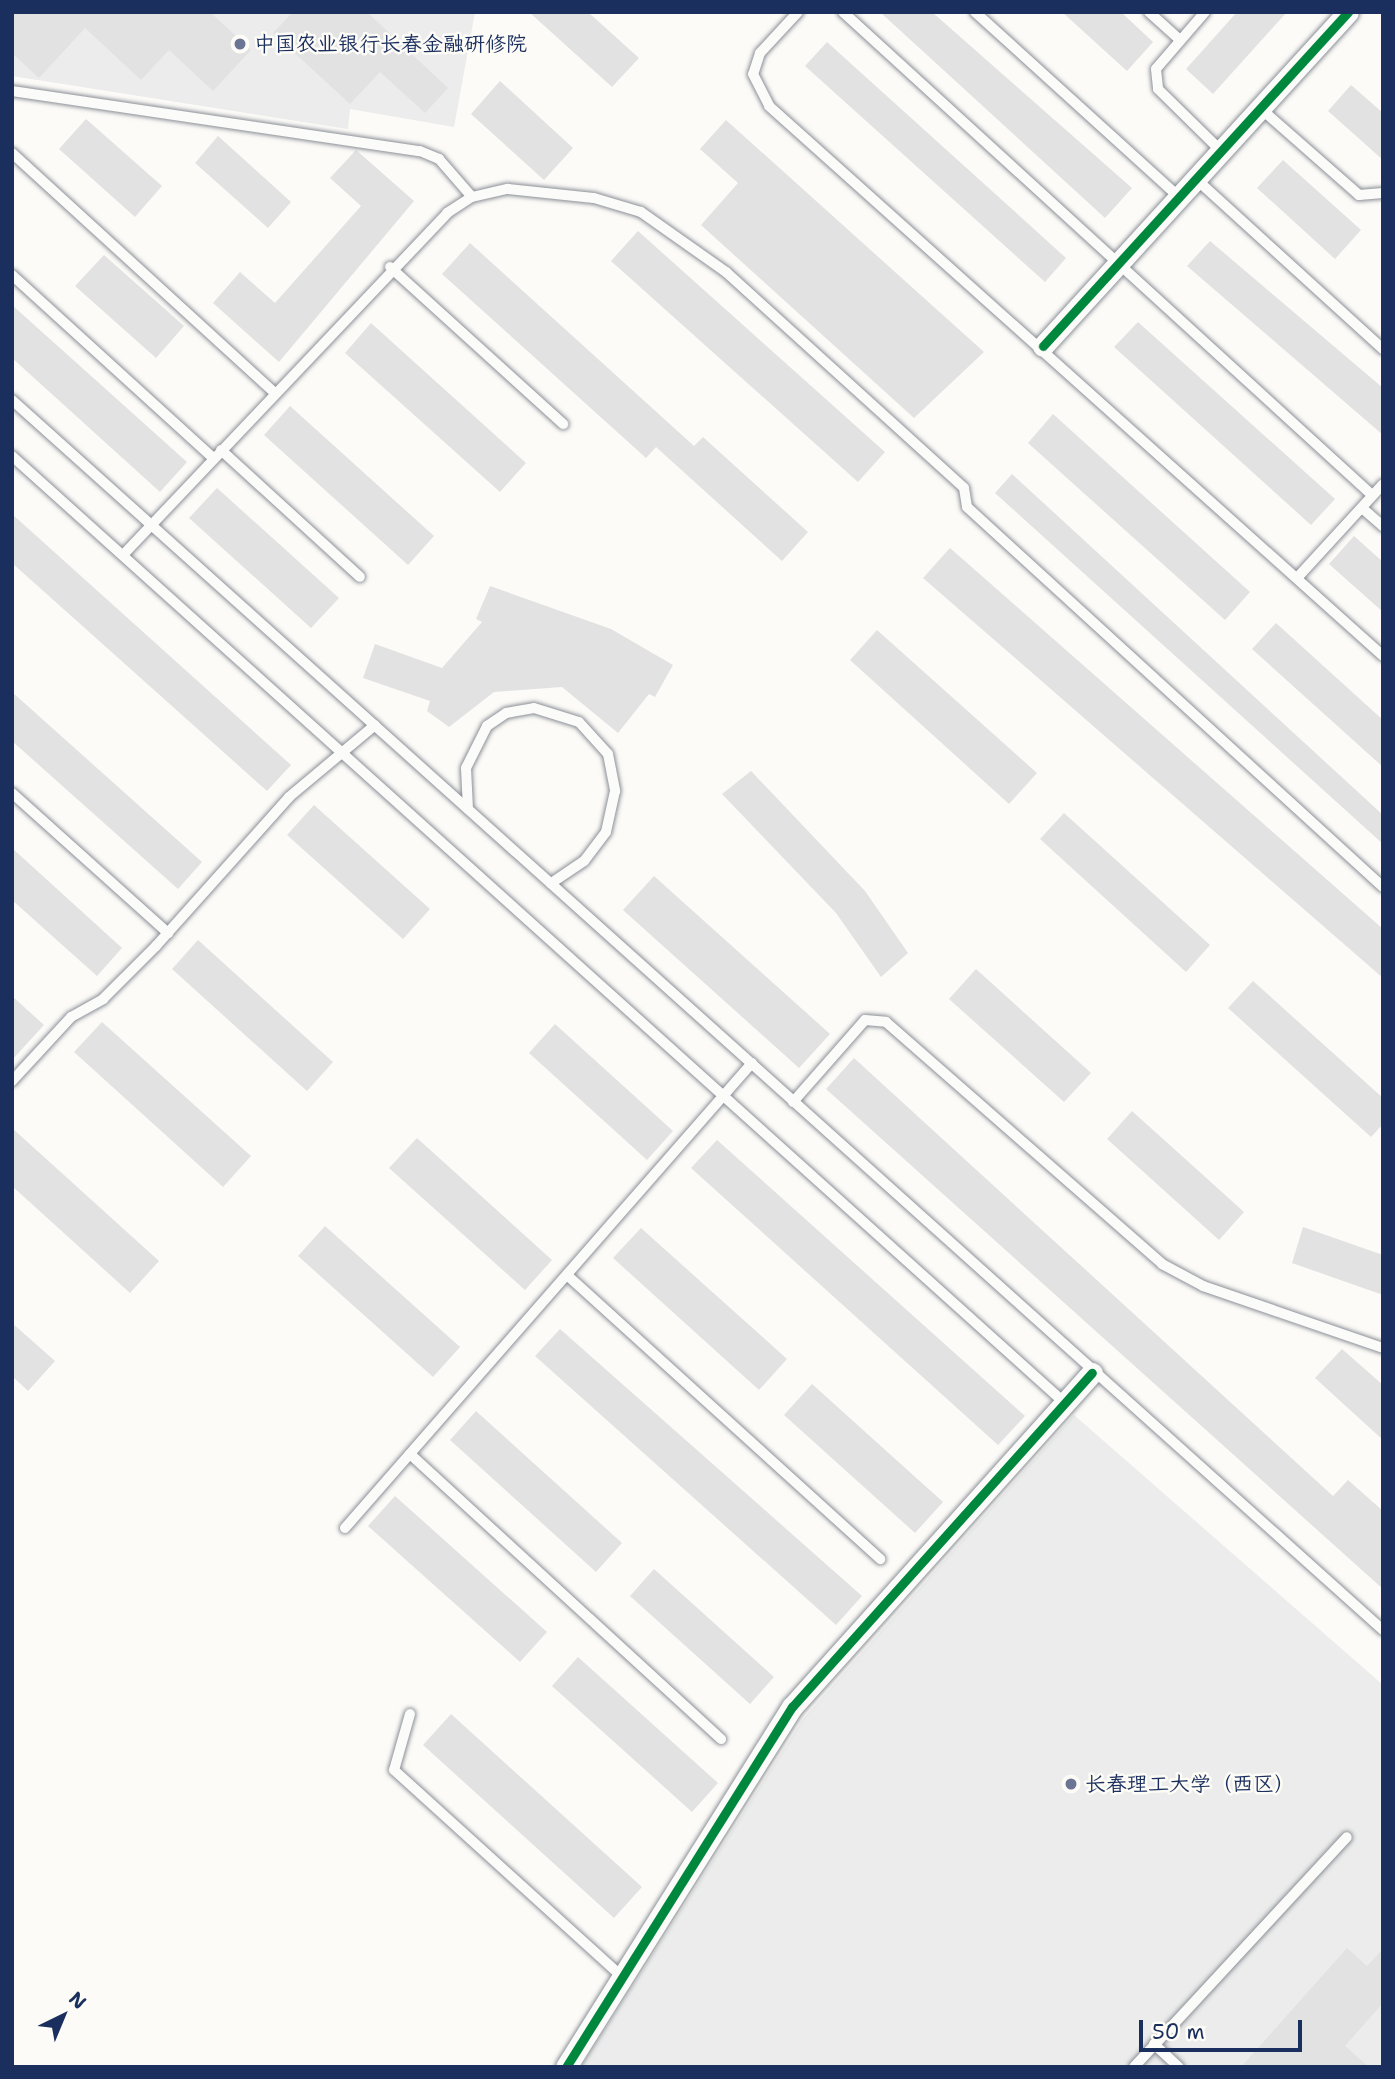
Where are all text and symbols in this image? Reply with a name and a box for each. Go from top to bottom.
place label: 中国农业银行长春金融研修院 [254,31,527,57]
marker: 中国农业银行长春金融研修院 [232,36,248,52]
place label: 长春理工大学（西区） [1085,1771,1295,1797]
marker: 长春理工大学（西区） [1063,1776,1079,1792]
north arrow [28,1981,98,2051]
text: N [64,1986,92,2015]
scale bar [1143,2006,1306,2050]
text: 50 m [1152,2018,1205,2046]

